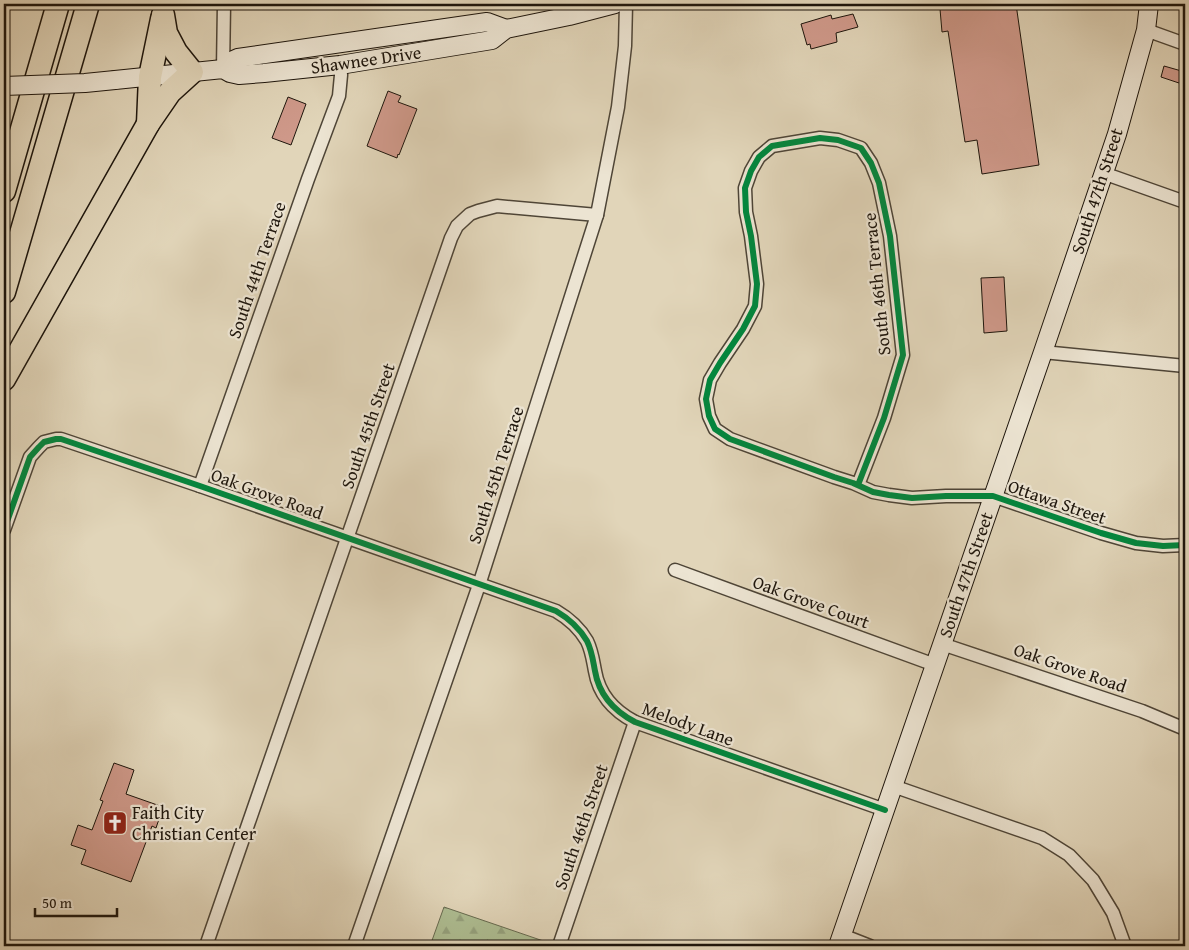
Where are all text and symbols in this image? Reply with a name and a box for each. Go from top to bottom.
street label: Shawnee Drive [309,38,423,81]
street label: South 47th Street [1063,124,1130,258]
street label: South 44th Terrace [220,198,293,342]
street label: South 46th Terrace [856,211,897,357]
street label: South 45th Street [333,359,402,492]
street label: South 45th Terrace [461,403,531,547]
street label: Oak Grove Road [207,461,327,526]
street label: Ottawa Street [1004,472,1111,531]
street label: South 47th Street [931,508,1000,641]
street label: Oak Grove Court [749,568,874,635]
street label: Oak Grove Road [1010,636,1131,700]
street label: Melody Lane [639,694,738,753]
street label: South 46th Street [546,760,615,893]
place label: Faith City Christian Center [132,799,257,847]
church icon: Faith City Christian Center [102,810,128,836]
scale bar [35,885,118,917]
text: 50 m [42,892,73,913]

